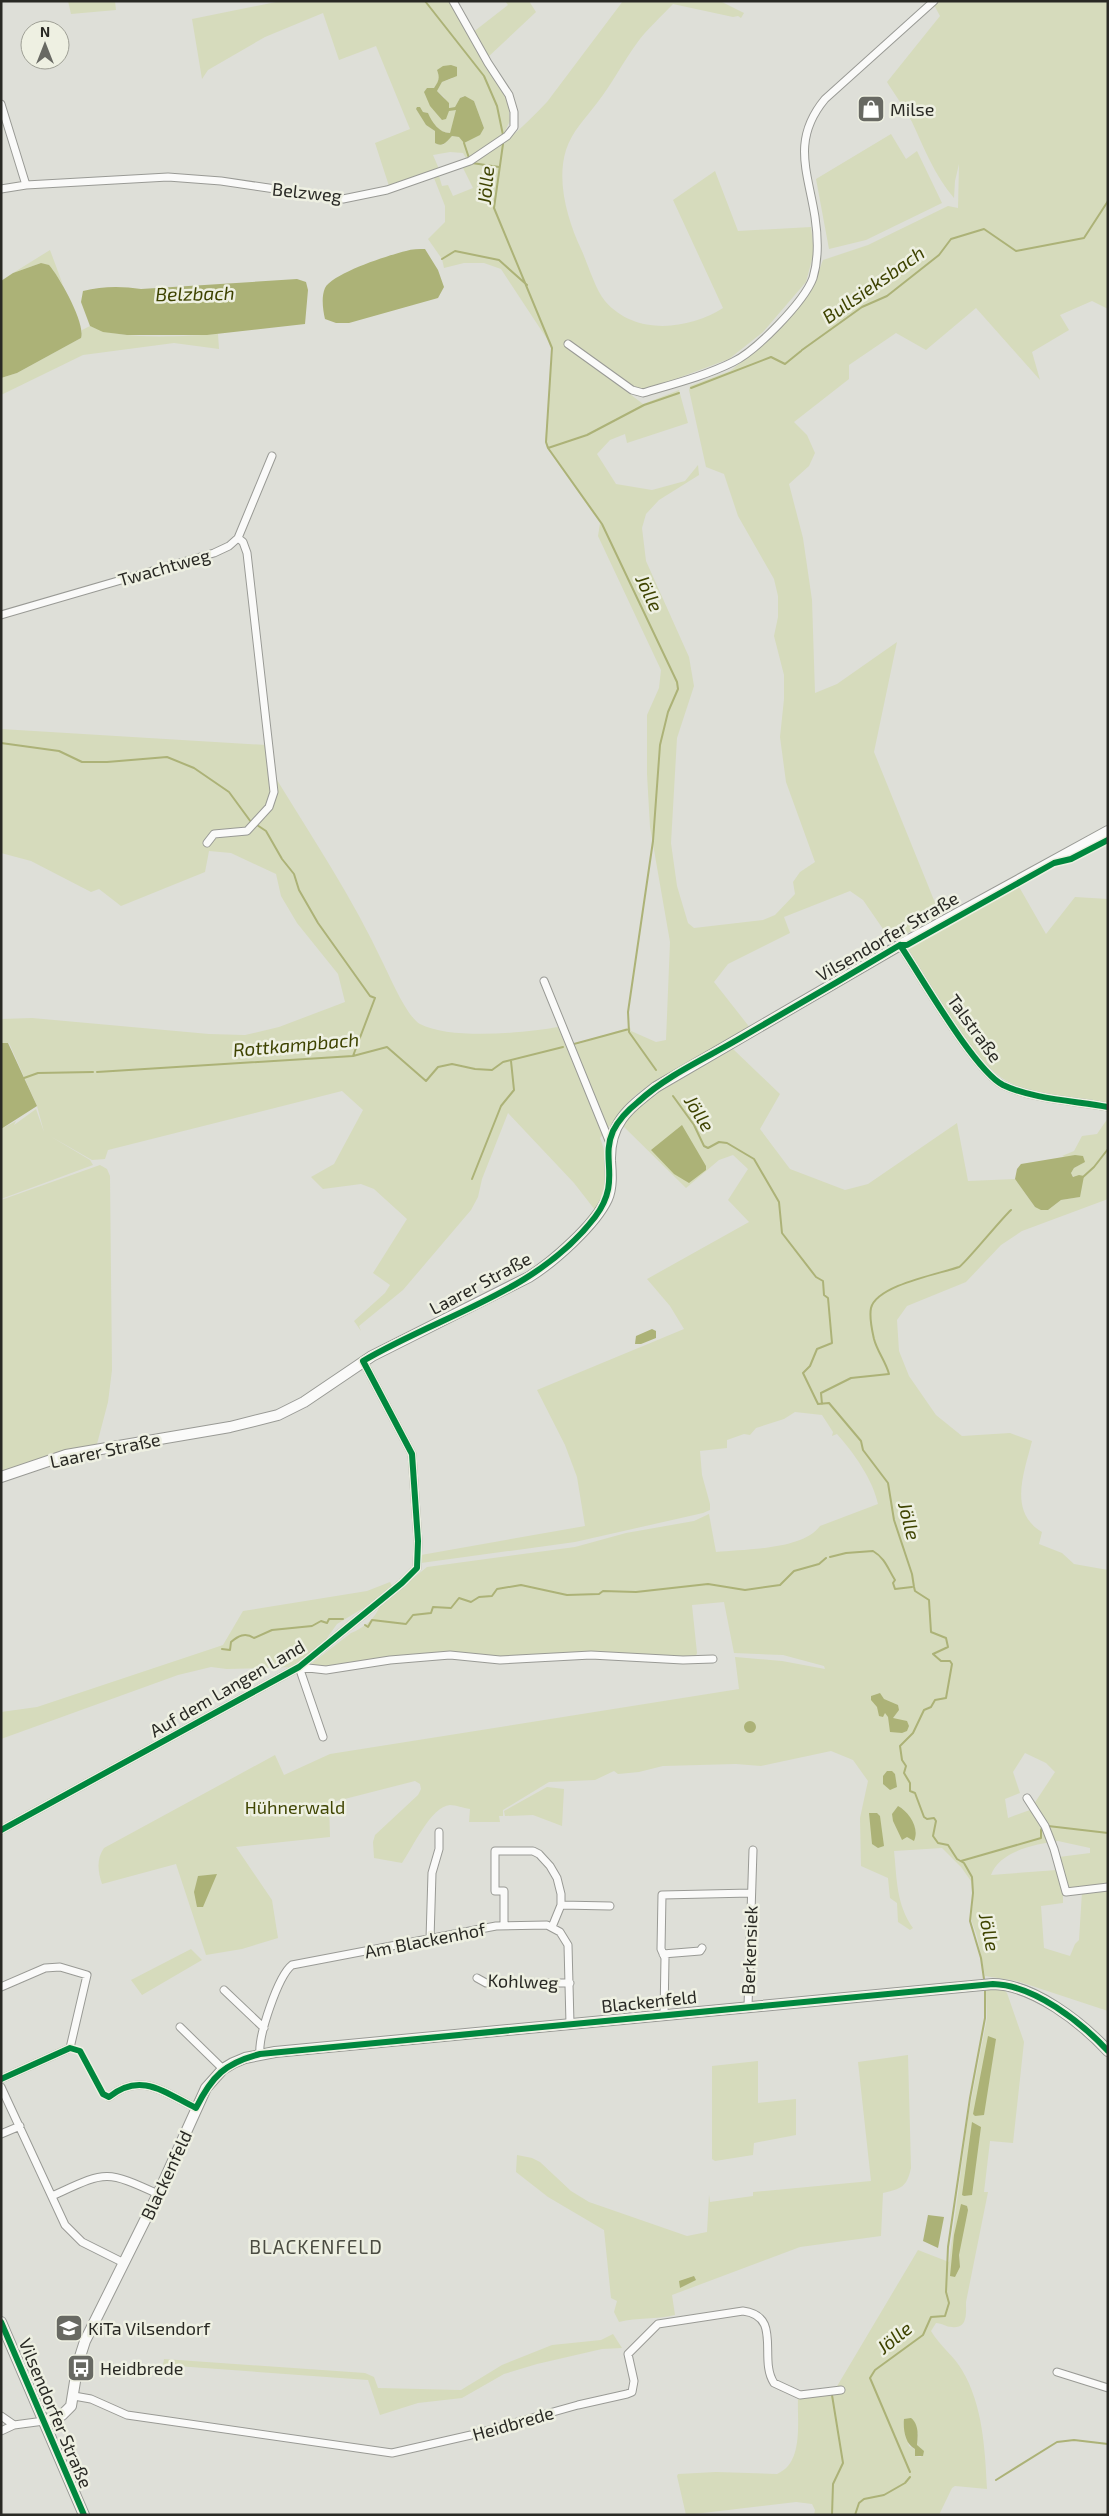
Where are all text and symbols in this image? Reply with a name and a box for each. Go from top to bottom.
north arrow [20,20,70,70]
text: N [40,23,50,40]
shop icon: Milse [856,94,886,124]
place label: Milse [890,98,934,120]
water label: Jölle [472,165,498,206]
street label: Belzweg [271,177,343,207]
water label: Bullsieksbach [817,240,929,328]
water label: Belzbach [155,281,235,305]
street label: Twachtweg [116,543,212,591]
water label: Jölle [631,570,669,615]
street label: Vilsendorfer Straße [812,886,962,986]
street label: Talstraße [943,990,1007,1066]
water label: Rottkampbach [232,1027,360,1061]
water label: Jölle [680,1090,720,1135]
street label: Laarer Straße [425,1247,535,1319]
street label: Laarer Straße [48,1428,162,1472]
water label: Jölle [894,1499,926,1542]
street label: Auf dem Langen Land [146,1635,308,1741]
park label: Hühnerwald [245,1796,345,1818]
street label: Berkensiek [736,1905,762,1995]
water label: Jölle [975,1910,1005,1953]
street label: Am Blackenhof [363,1917,488,1963]
street label: Kohlweg [487,1969,559,1993]
street label: Blackenfeld [600,1985,698,2017]
street label: Blackenfeld [136,2127,196,2223]
district label: BLACKENFELD [249,2235,383,2258]
school or university icon: KiTa Vilsendorf [54,2313,84,2343]
water label: Jölle [871,2316,916,2359]
place label: KiTa Vilsendorf [88,2317,211,2339]
street label: Vilsendorfer Straße [14,2335,98,2491]
bus stop icon: Heidbrede [66,2353,96,2383]
place label: Heidbrede [100,2357,183,2379]
street label: Heidbrede [470,2401,556,2445]

